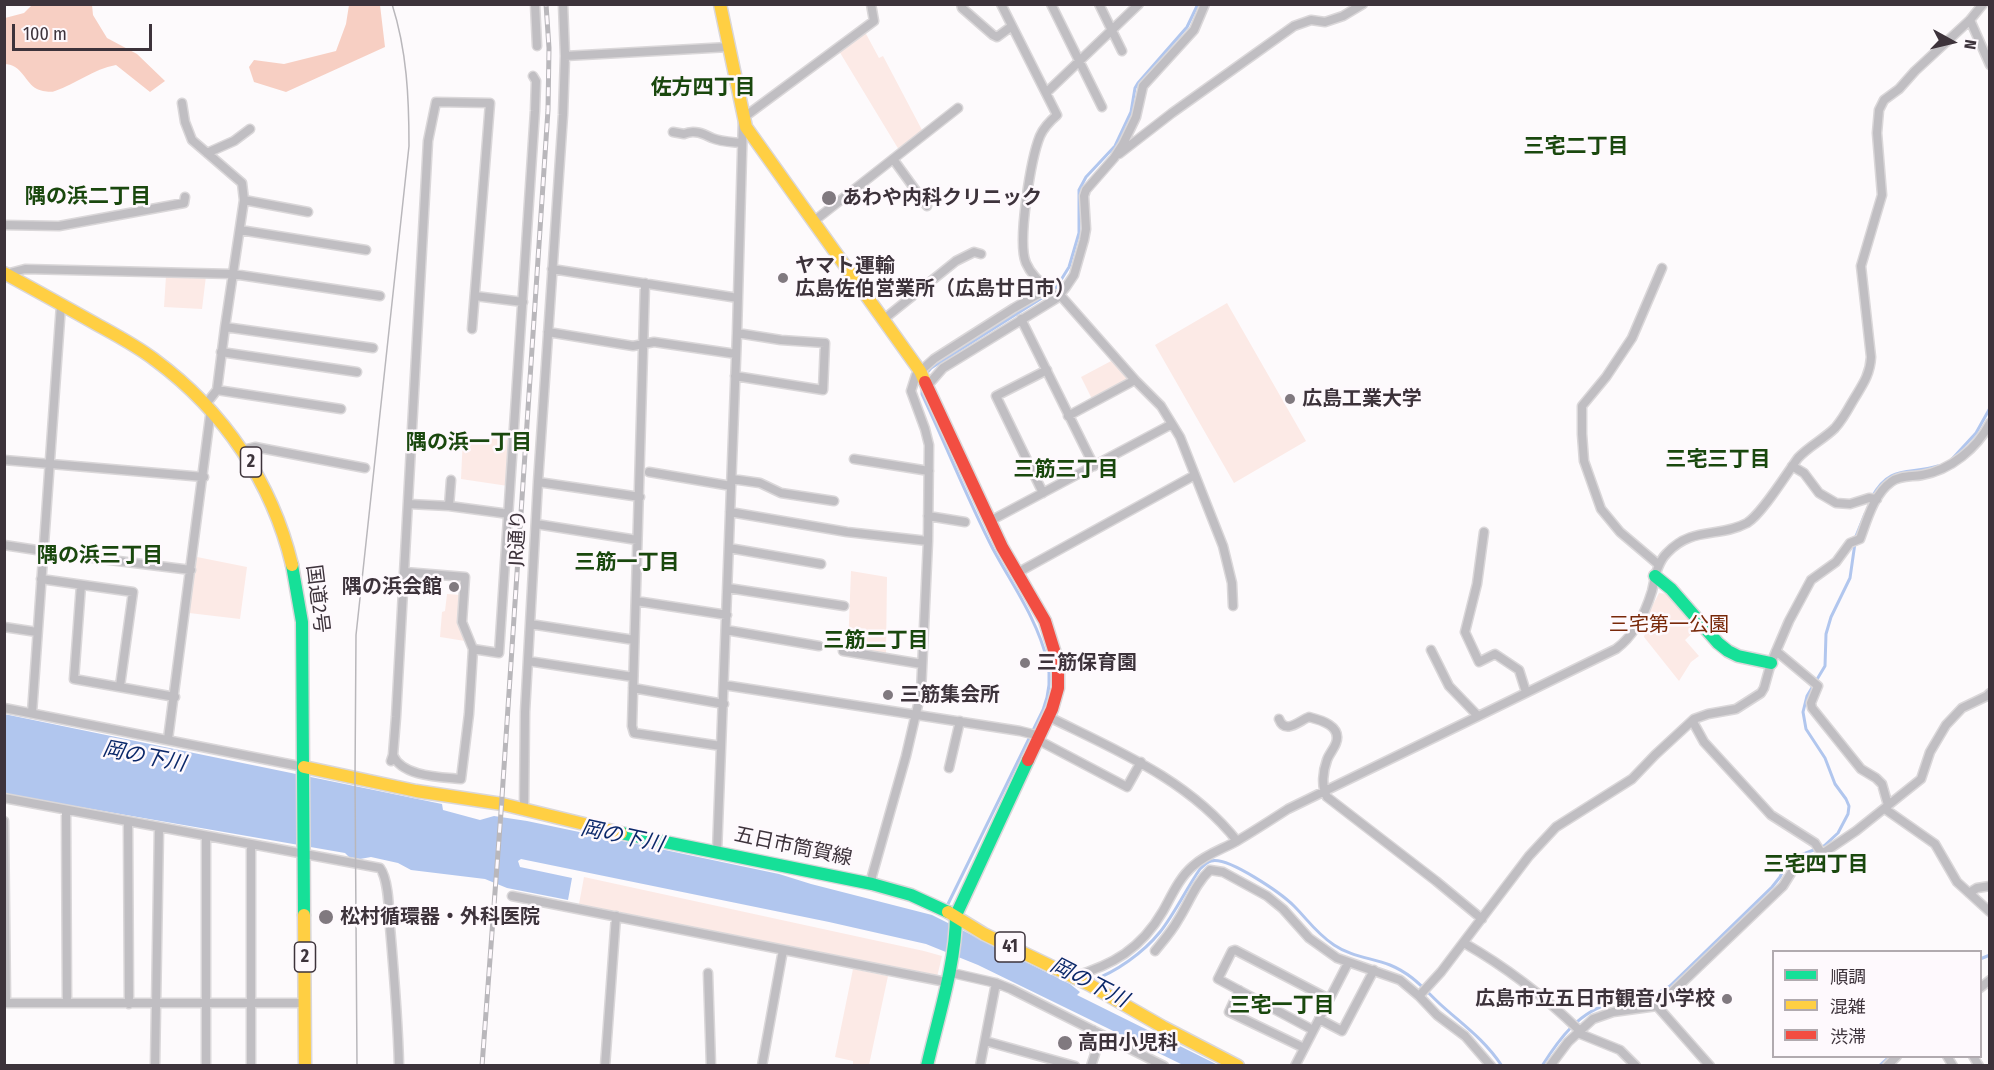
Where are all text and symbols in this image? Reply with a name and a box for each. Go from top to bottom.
scale bar [15,12,154,50]
north arrow [1922,12,1982,72]
text: 100 m [23,23,67,45]
text: N [1960,39,1980,51]
district label: 佐方四丁目 [651,75,755,101]
district label: 三宅二丁目 [1524,134,1628,160]
district label: 隅の浜二丁目 [25,184,151,210]
place label: あわや内科クリニック [842,186,1042,210]
marker: あわや内科クリニック [820,189,838,207]
place label: ヤマト運輸 広島佐伯営業所（広島廿日市） [795,254,1075,301]
marker: ヤマト運輸 広島佐伯営業所（広島廿日市） [776,271,790,285]
place label: 広島工業大学 [1302,387,1422,411]
marker: 広島工業大学 [1283,392,1297,406]
district label: 隅の浜一丁目 [406,430,532,456]
road number: 2 [240,447,262,477]
district label: 三宅三丁目 [1666,447,1770,473]
district label: 三筋三丁目 [1014,457,1118,483]
street label: JR通り [505,509,531,567]
district label: 隅の浜三丁目 [37,543,163,569]
district label: 三筋一丁目 [575,550,679,576]
street label: 国道2号 [301,563,333,635]
place label: 隅の浜会館 [342,575,442,599]
marker: 隅の浜会館 [447,580,461,594]
park label: 三宅第一公園 [1609,613,1729,637]
district label: 三筋二丁目 [824,628,928,654]
place label: 三筋保育園 [1037,651,1137,675]
marker: 三筋保育園 [1018,656,1032,670]
place label: 三筋集会所 [900,683,1000,707]
marker: 三筋集会所 [881,688,895,702]
water label: 岡の下川 [100,737,188,777]
water label: 岡の下川 [578,816,666,858]
street label: 五日市筒賀線 [732,823,854,871]
district label: 三宅四丁目 [1764,852,1868,878]
place label: 松村循環器・外科医院 [340,905,540,929]
marker: 松村循環器・外科医院 [317,908,335,926]
road number: 41 [995,932,1025,962]
road number: 2 [294,942,316,972]
legend [1772,950,1982,1058]
water label: 岡の下川 [1046,953,1132,1013]
text: 順調 [1830,966,1866,988]
place label: 広島市立五日市観音小学校 [1475,987,1715,1011]
marker: 広島市立五日市観音小学校 [1720,992,1734,1006]
district label: 三宅一丁目 [1230,993,1334,1019]
text: 混雑 [1830,996,1866,1018]
text: 渋滞 [1830,1026,1866,1048]
place label: 高田小児科 [1078,1031,1178,1055]
marker: 高田小児科 [1056,1034,1074,1052]

